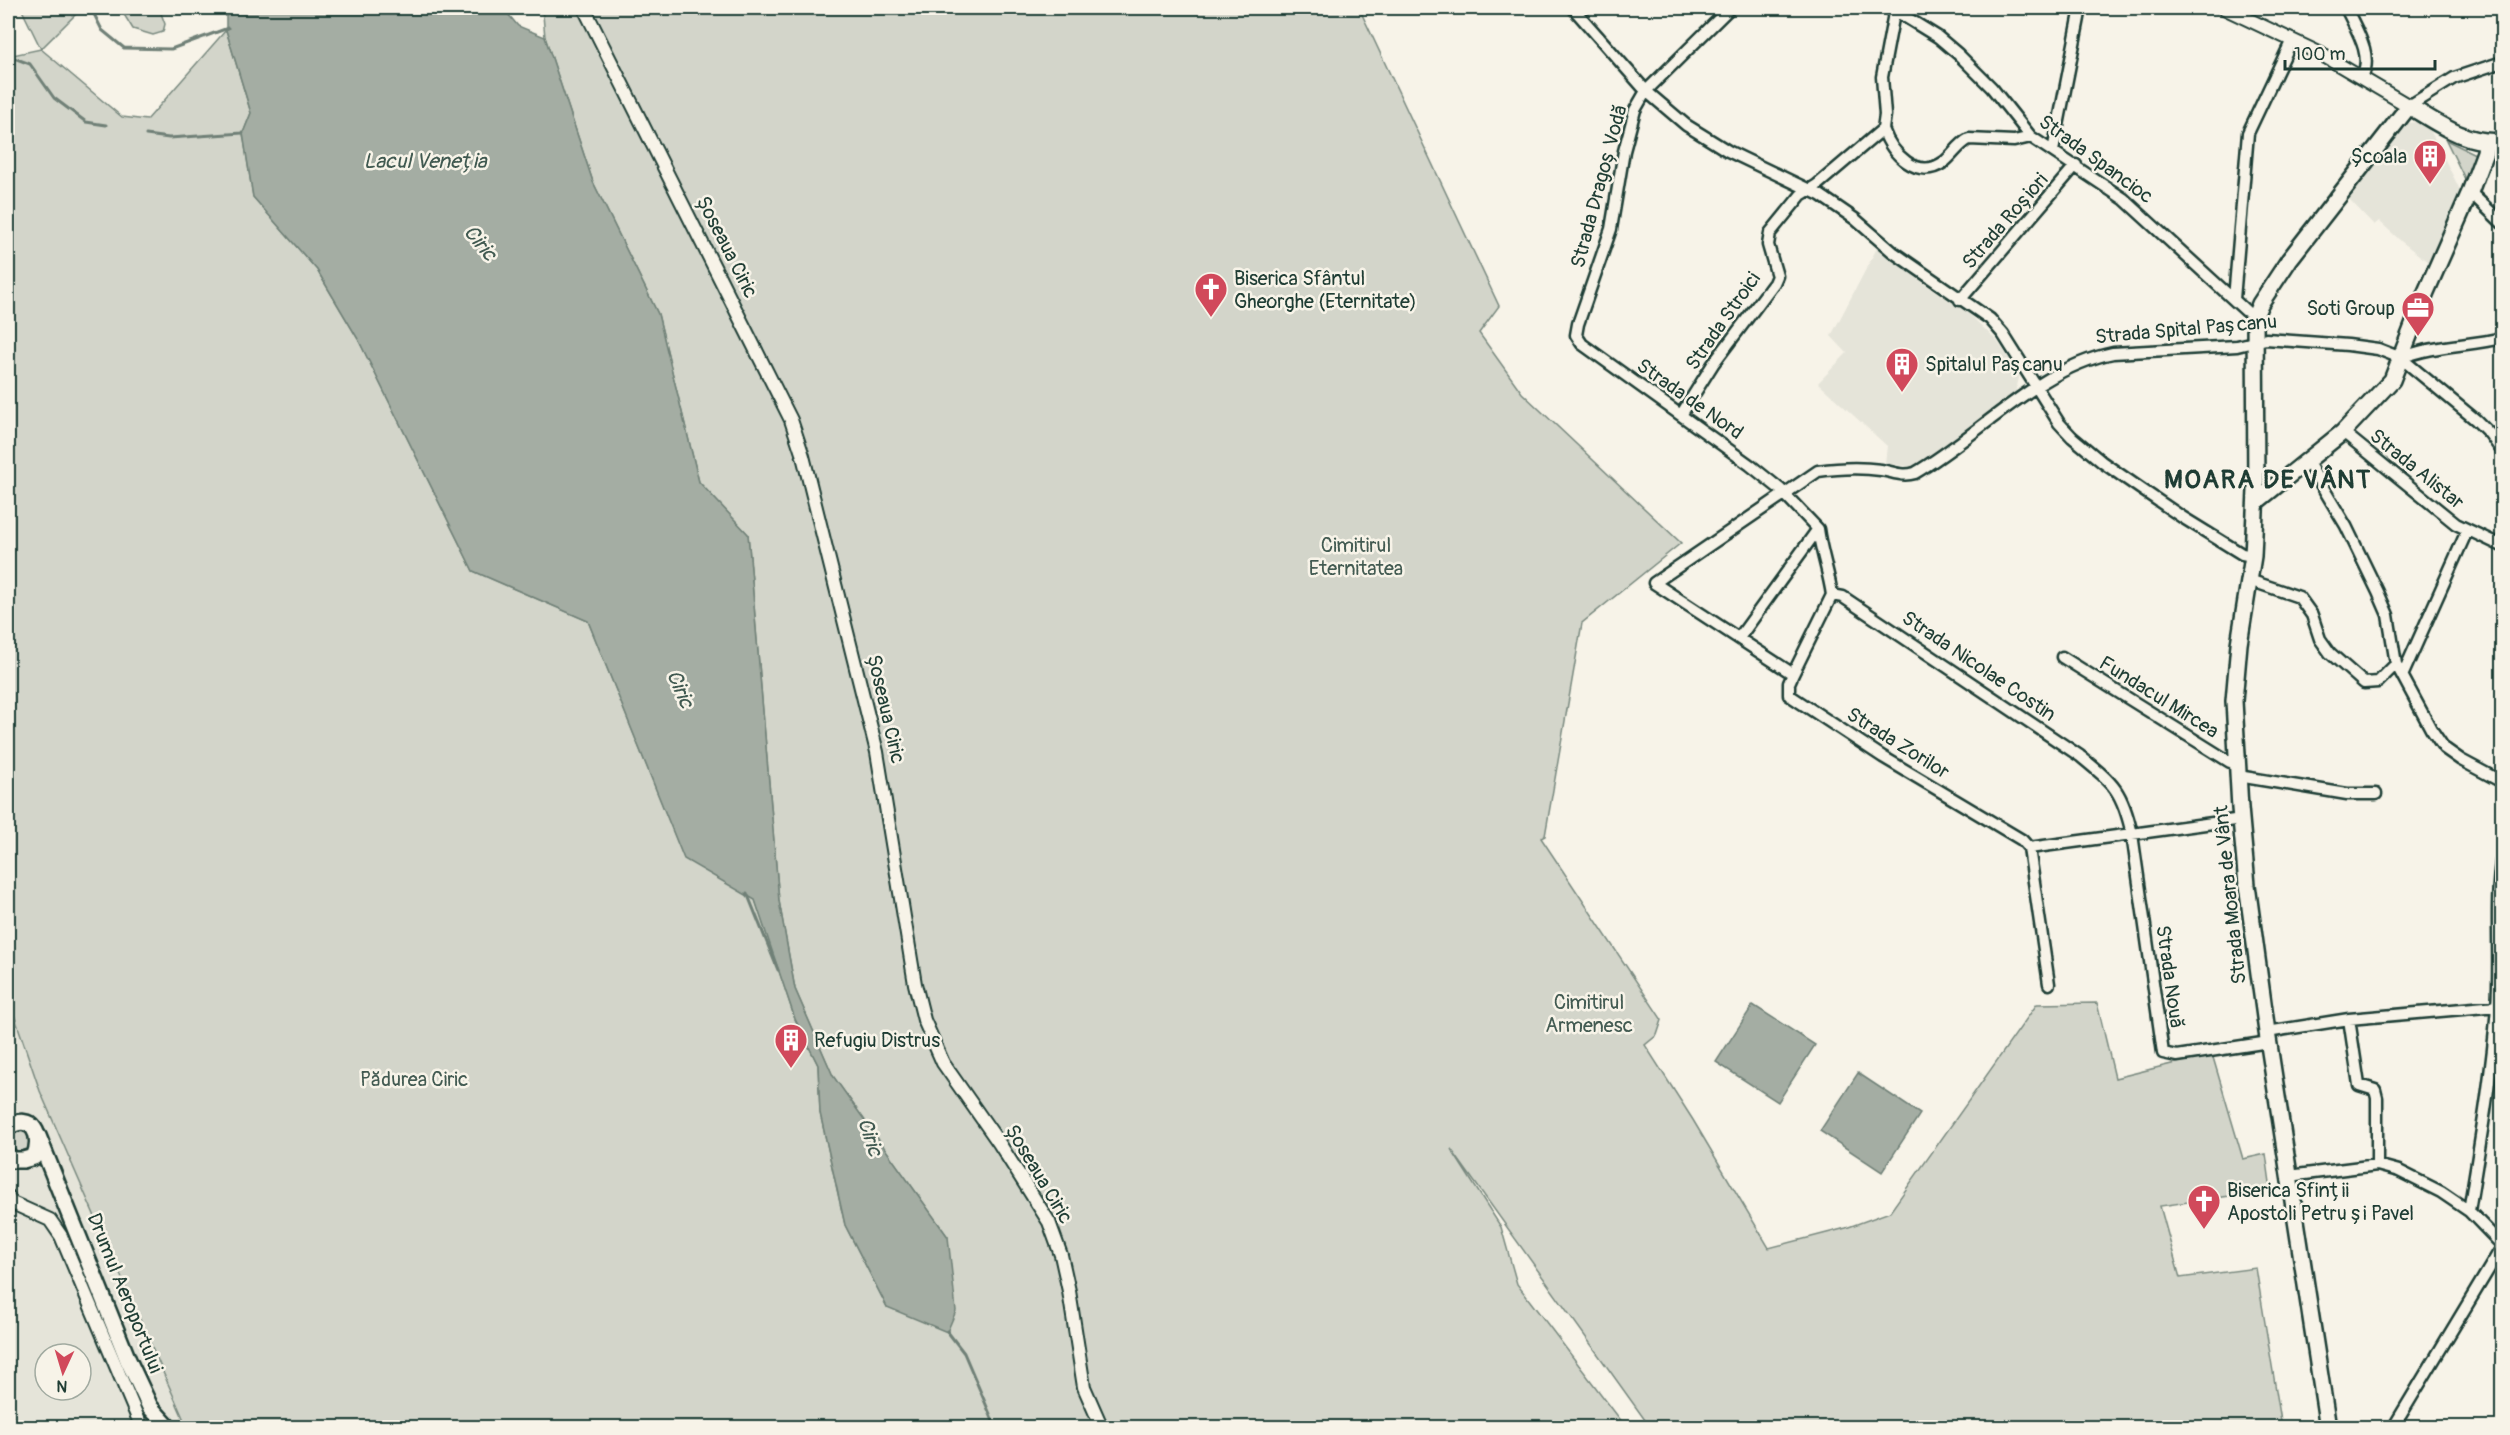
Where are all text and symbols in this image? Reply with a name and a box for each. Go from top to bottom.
scale bar [2285,33,2435,71]
text: 100 m [2294,43,2346,66]
street label: Strada Dragoș Vodă [1565,101,1633,271]
street label: Strada Spancioc [2034,109,2158,209]
building icon: Școala [2412,138,2448,185]
place label: Școala [2351,144,2407,169]
water label: Lacul Veneția [363,148,488,175]
street label: Strada Roșiori [1957,168,2053,274]
street label: Șoseaua Ciric [691,192,763,302]
water label: Ciric [457,220,503,268]
place label: Biserica Sfântul Gheorghe (Eternitate) [1234,266,1417,314]
street label: Strada Stroici [1680,267,1766,375]
church icon: Biserica Sfântul Gheorghe (Eternitate) [1193,271,1229,318]
office icon: Soti Group [2400,290,2436,337]
place label: Soti Group [2306,296,2395,321]
street label: Strada Spital Pașcanu [2094,309,2278,349]
building icon: Spitalul Pașcanu [1884,346,1920,393]
place label: Spitalul Pașcanu [1925,352,2063,377]
street label: Strada de Nord [1632,353,1748,445]
street label: Strada Alistar [2365,423,2469,515]
district label: MOARA DE VÂNT [2164,464,2372,496]
park label: Cimitirul Eternitatea [1309,533,1403,581]
street label: Strada Nicolae Costin [1897,605,2061,727]
street label: Fundacul Mircea [2095,650,2223,744]
street label: Șoseaua Ciric [861,652,911,766]
water label: Ciric [660,666,700,713]
street label: Strada Zorilor [1842,702,1954,784]
street label: Strada Moara de Vânt [2208,804,2252,986]
street label: Strada Nouă [2150,924,2190,1030]
park label: Cimitirul Armenesc [1545,990,1633,1038]
building icon: Refugiu Distrus [773,1022,809,1069]
place label: Refugiu Distrus [814,1028,940,1053]
park label: Pădurea Ciric [360,1067,468,1092]
water label: Ciric [851,1114,889,1161]
street label: Șoseaua Ciric [1000,1120,1078,1228]
place label: Biserica Sfinții Apostoli Petru și Pavel [2227,1178,2414,1226]
church icon: Biserica Sfinții Apostoli Petru și Pavel [2186,1183,2222,1230]
street label: Drumul Aeroportului [81,1209,169,1377]
north arrow [33,1342,93,1402]
text: N [56,1376,68,1396]

